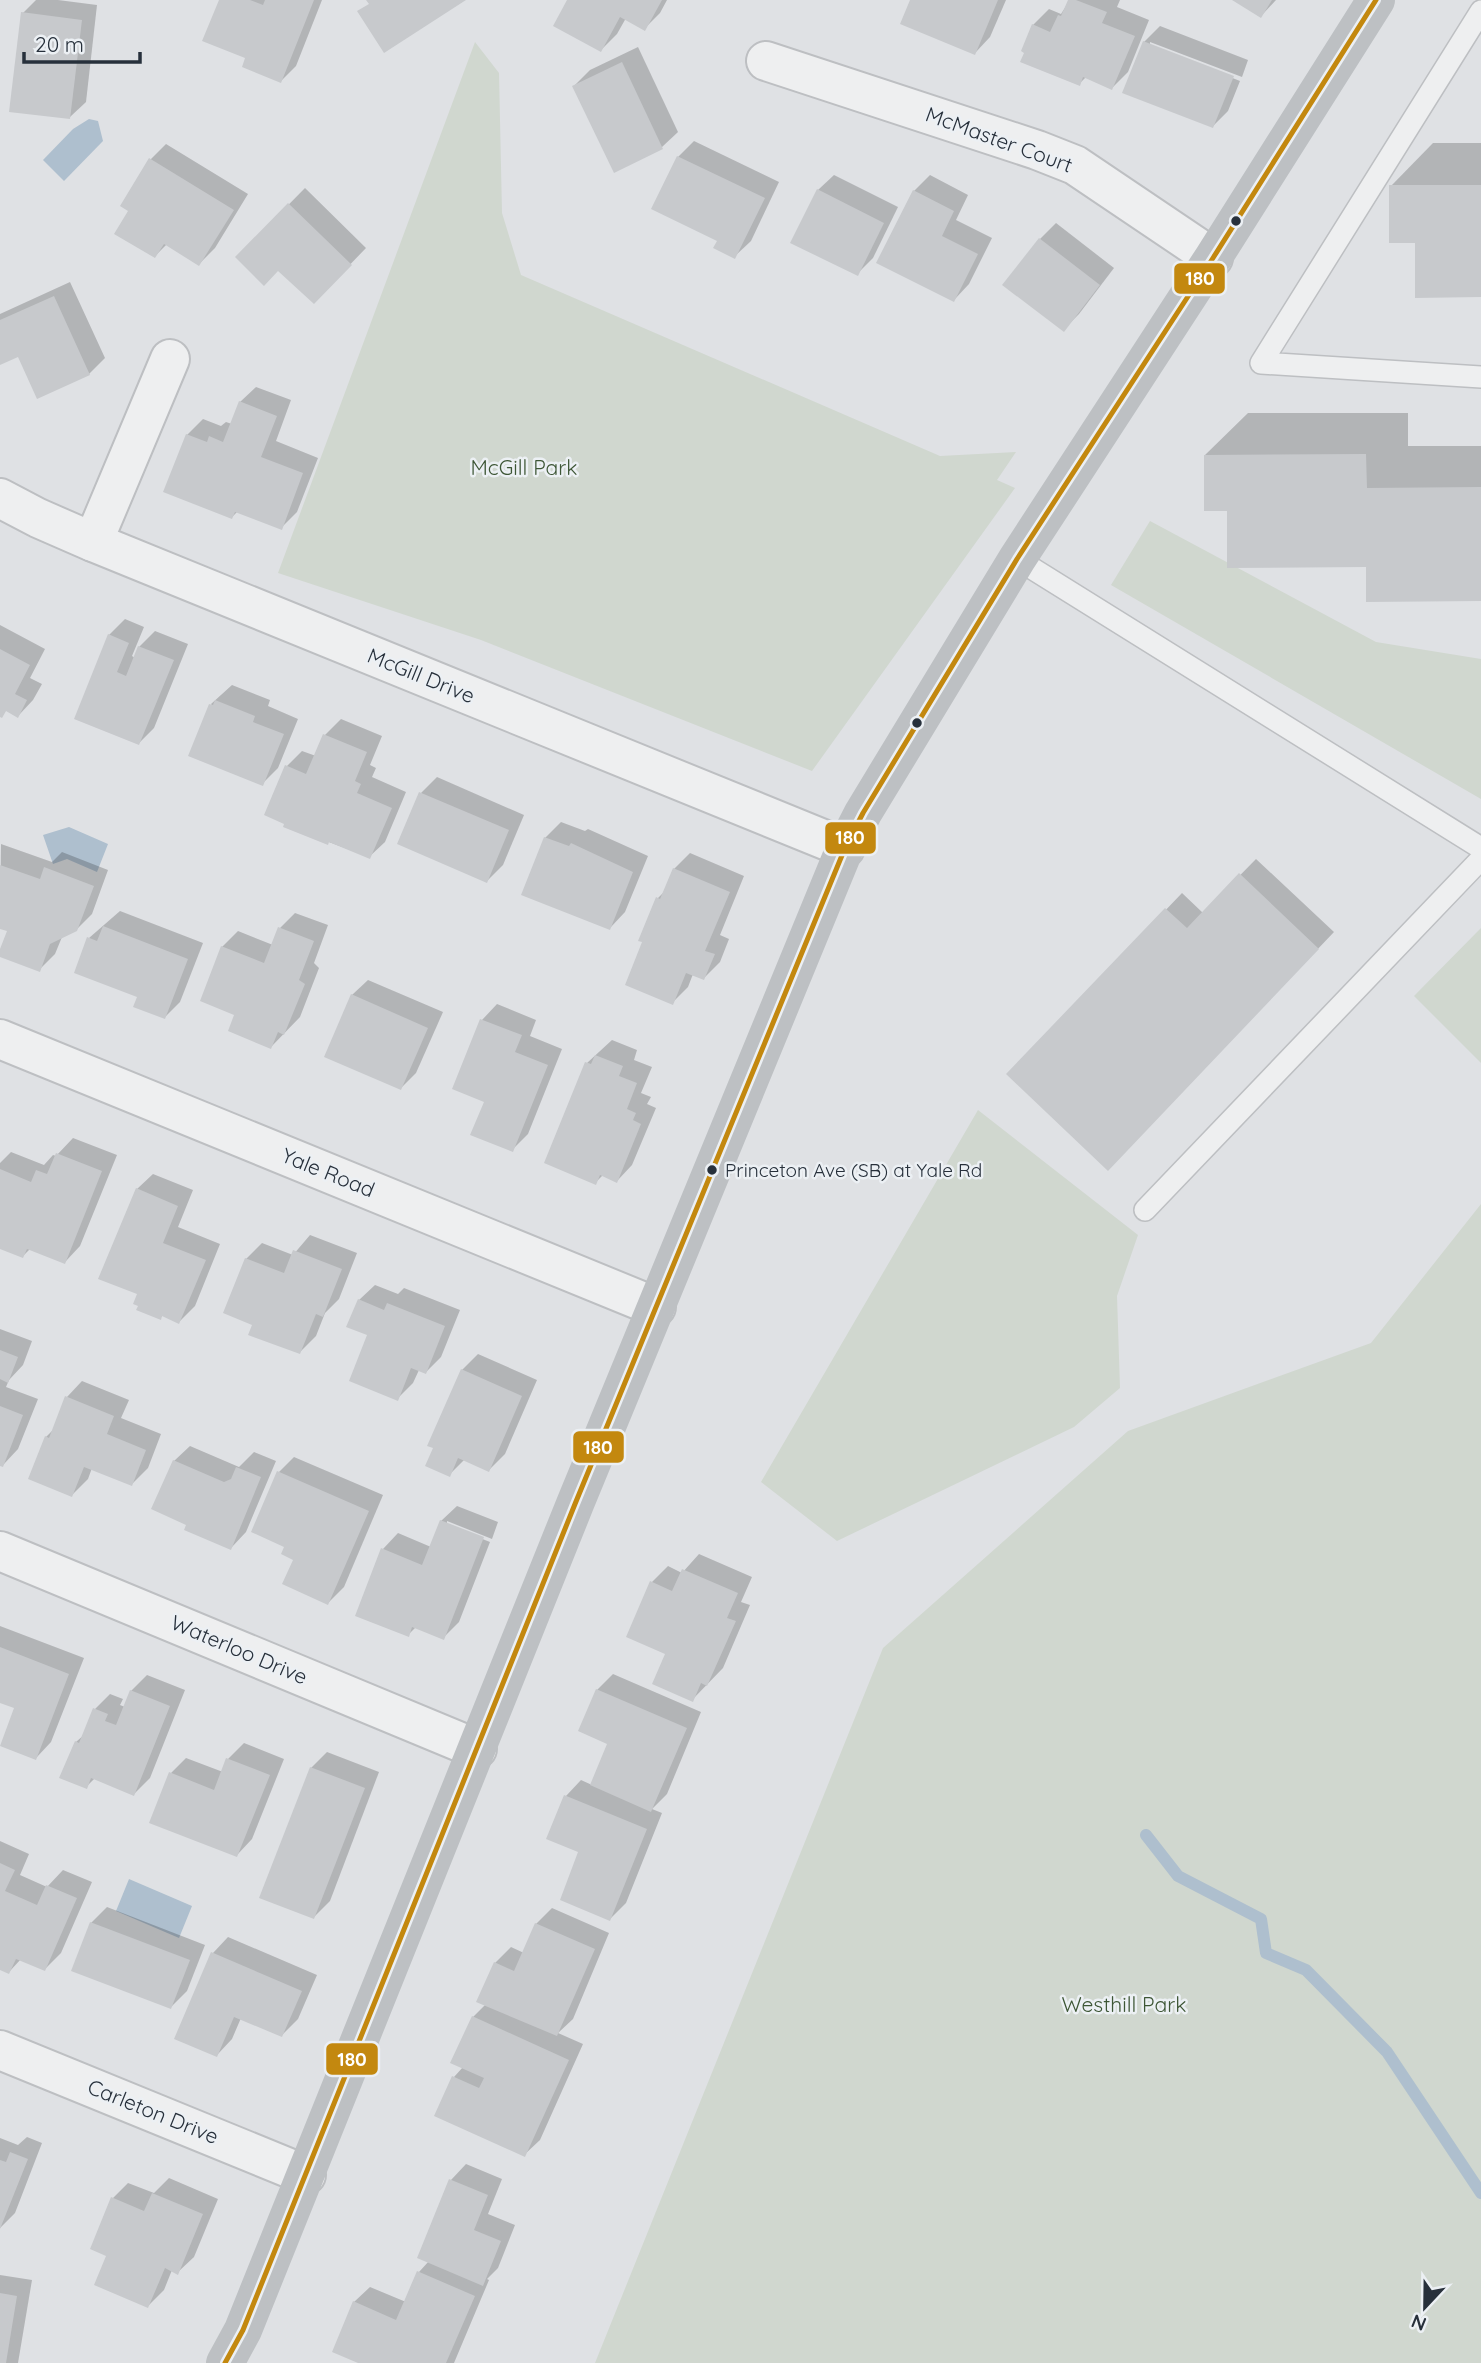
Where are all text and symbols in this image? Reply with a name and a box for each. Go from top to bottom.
scale bar [24,21,140,65]
text: 20 m [35,31,84,57]
street label: McMaster Court [922,100,1076,178]
unlabelled marker [1229,214,1243,228]
line badge: 180 [1173,262,1226,295]
text: 180 [1185,266,1215,290]
park label: McGill Park [470,454,578,480]
street label: McGill Drive [364,642,479,708]
unlabelled marker [910,716,924,730]
line badge: 180 [824,821,877,855]
text: 180 [835,825,865,849]
street label: Yale Road [278,1142,379,1203]
place label: Princeton Ave (SB) at Yale Rd [725,1158,982,1182]
marker: Princeton Ave (SB) at Yale Rd [705,1163,719,1177]
line badge: 180 [572,1430,625,1464]
text: 180 [583,1435,613,1459]
street label: Waterloo Drive [167,1609,312,1690]
park label: Westhill Park [1061,1991,1187,2017]
line badge: 180 [325,2042,379,2076]
text: 180 [337,2047,367,2071]
street label: Carleton Drive [84,2073,223,2149]
north arrow [1390,2272,1460,2342]
text: N [1408,2309,1430,2337]

